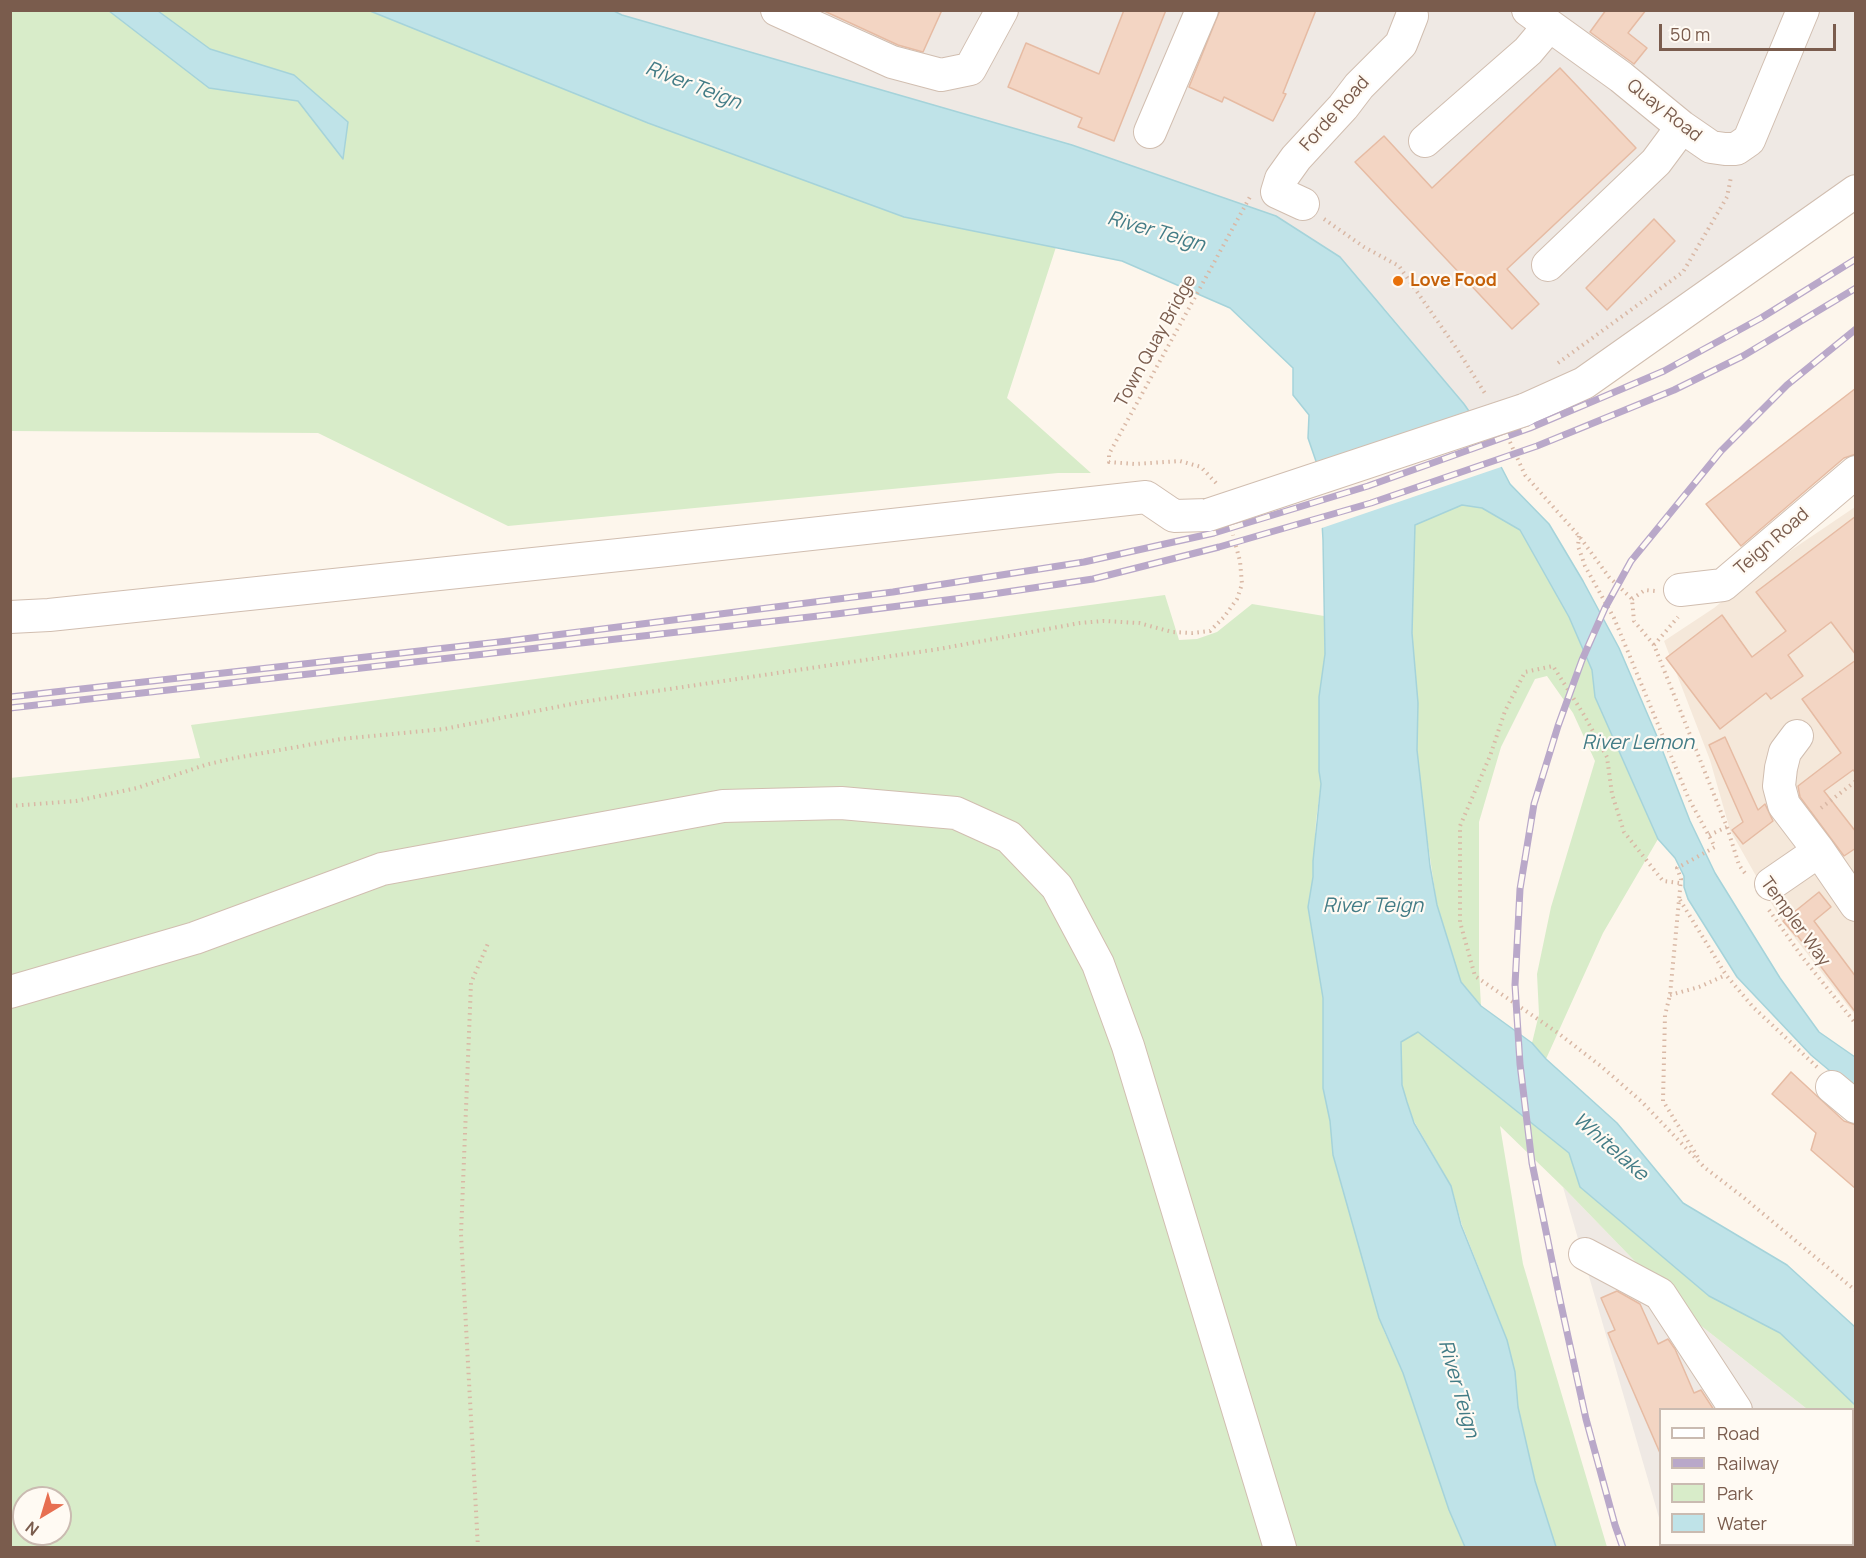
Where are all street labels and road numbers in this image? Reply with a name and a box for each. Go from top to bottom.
street label: Forde Road [1296,72,1374,156]
street label: Quay Road [1622,75,1706,147]
street label: Town Quay Bridge [1111,271,1201,411]
street label: Teign Road [1730,504,1814,580]
street label: Templer Way [1755,873,1835,971]

